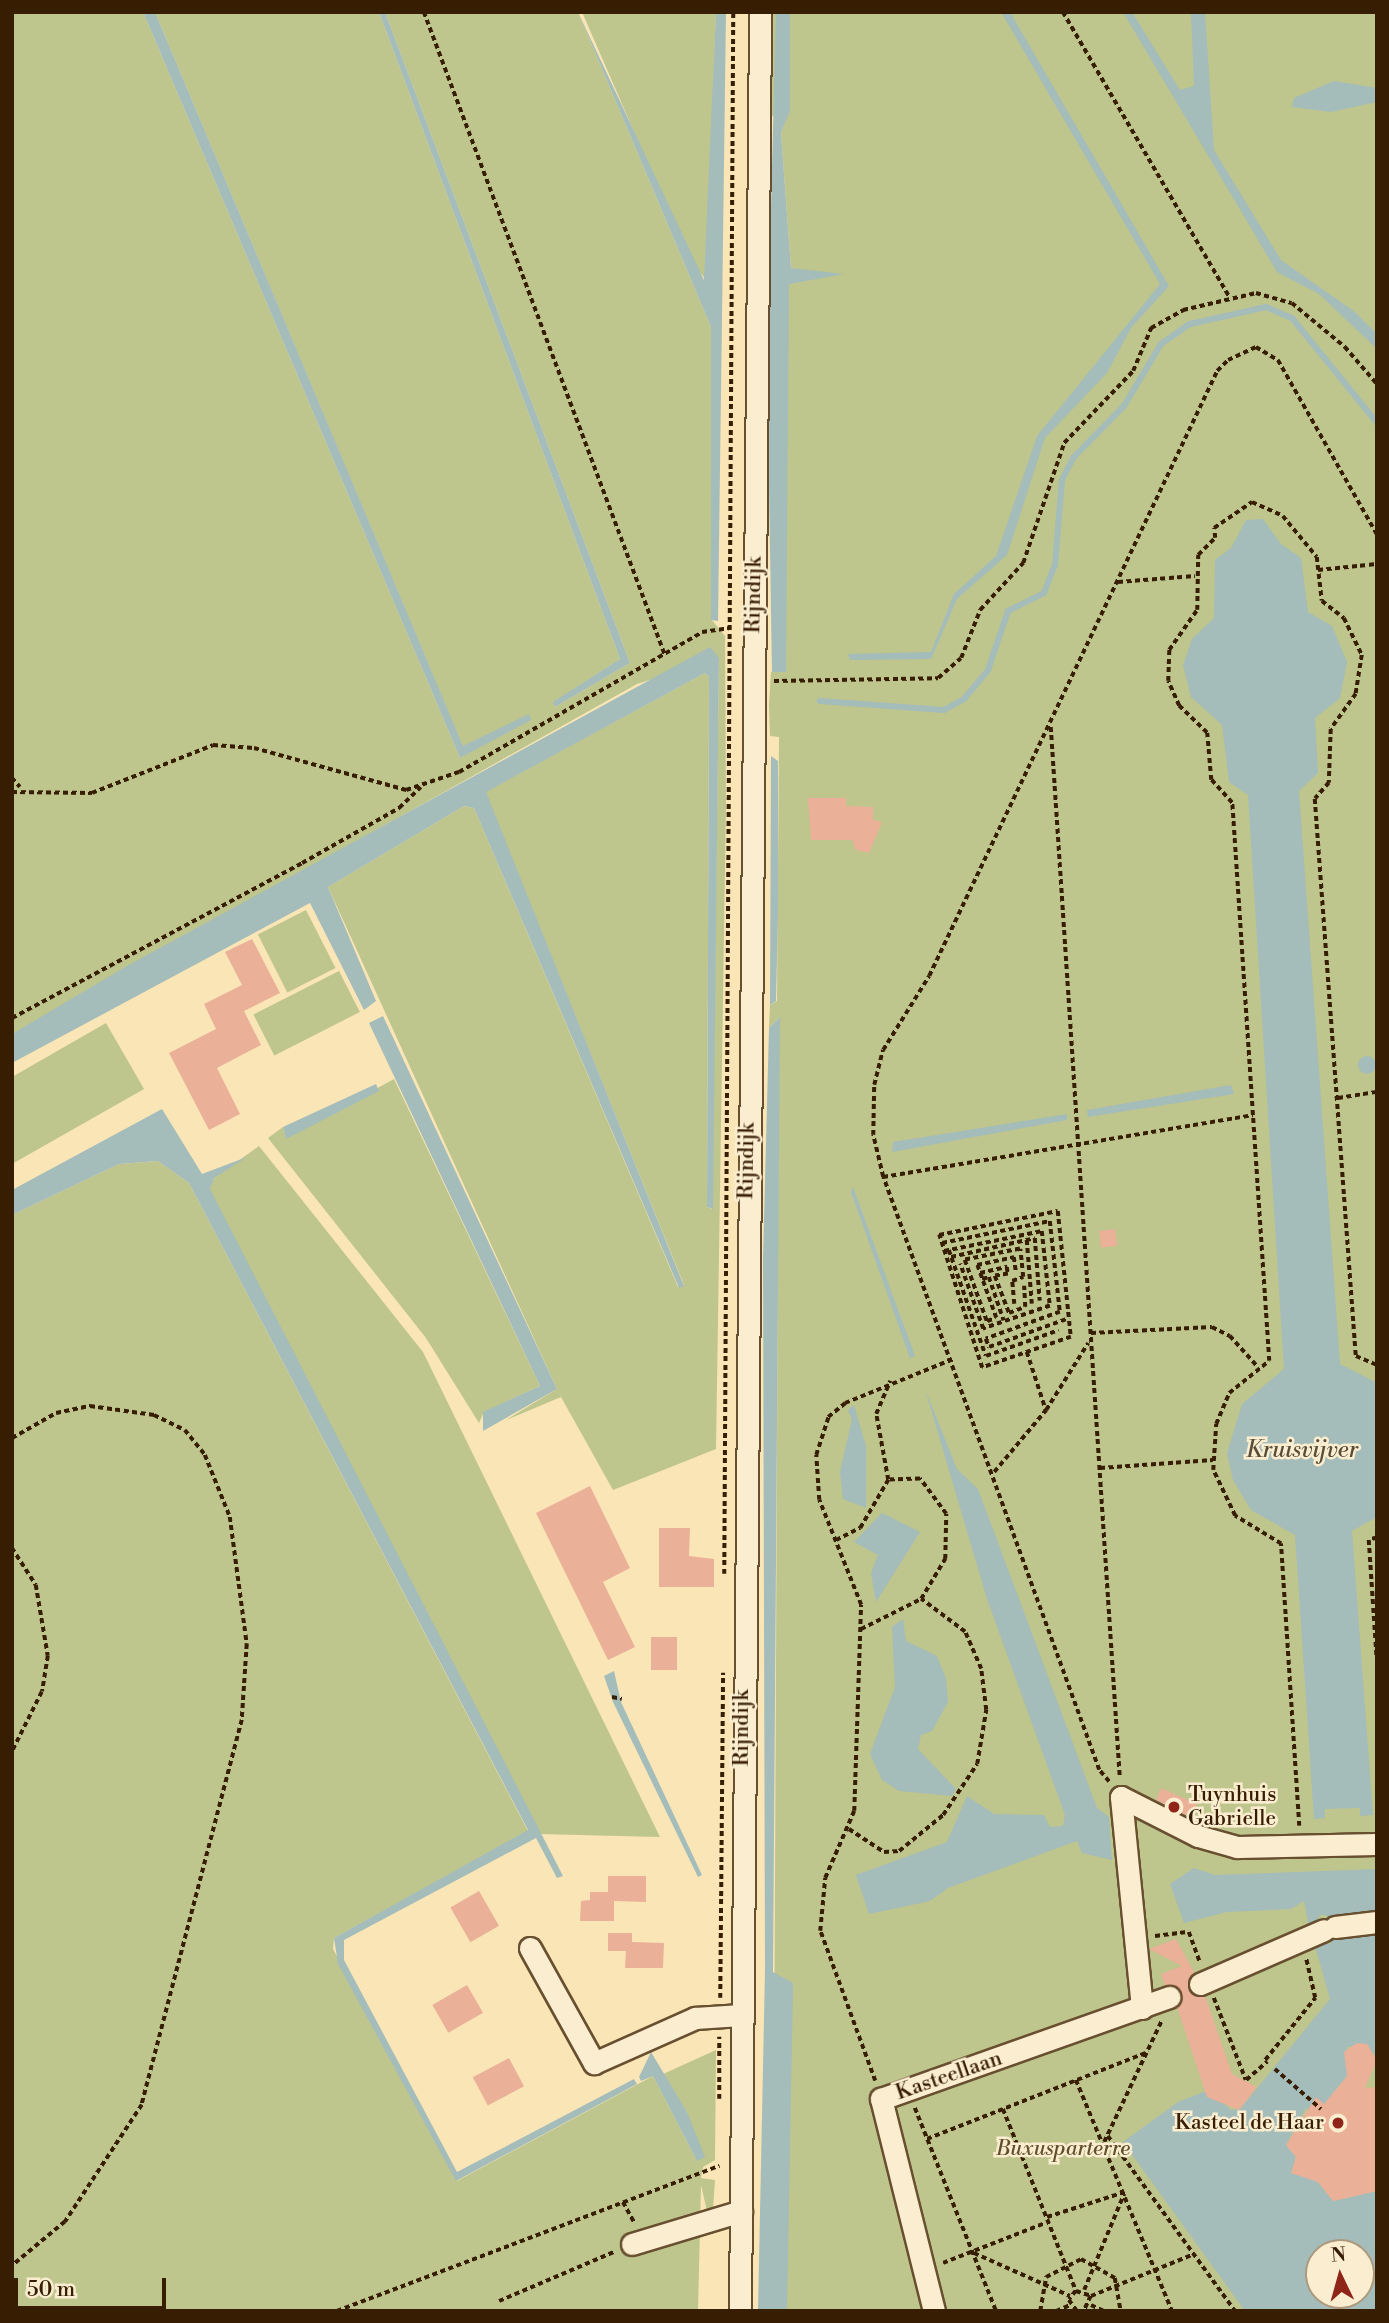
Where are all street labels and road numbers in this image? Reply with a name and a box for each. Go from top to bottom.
street label: Rijndijk [741,556,767,634]
street label: Rijndijk [734,1122,760,1200]
street label: Rijndijk [729,1690,755,1766]
street label: Kasteellaan [893,2046,1005,2106]

